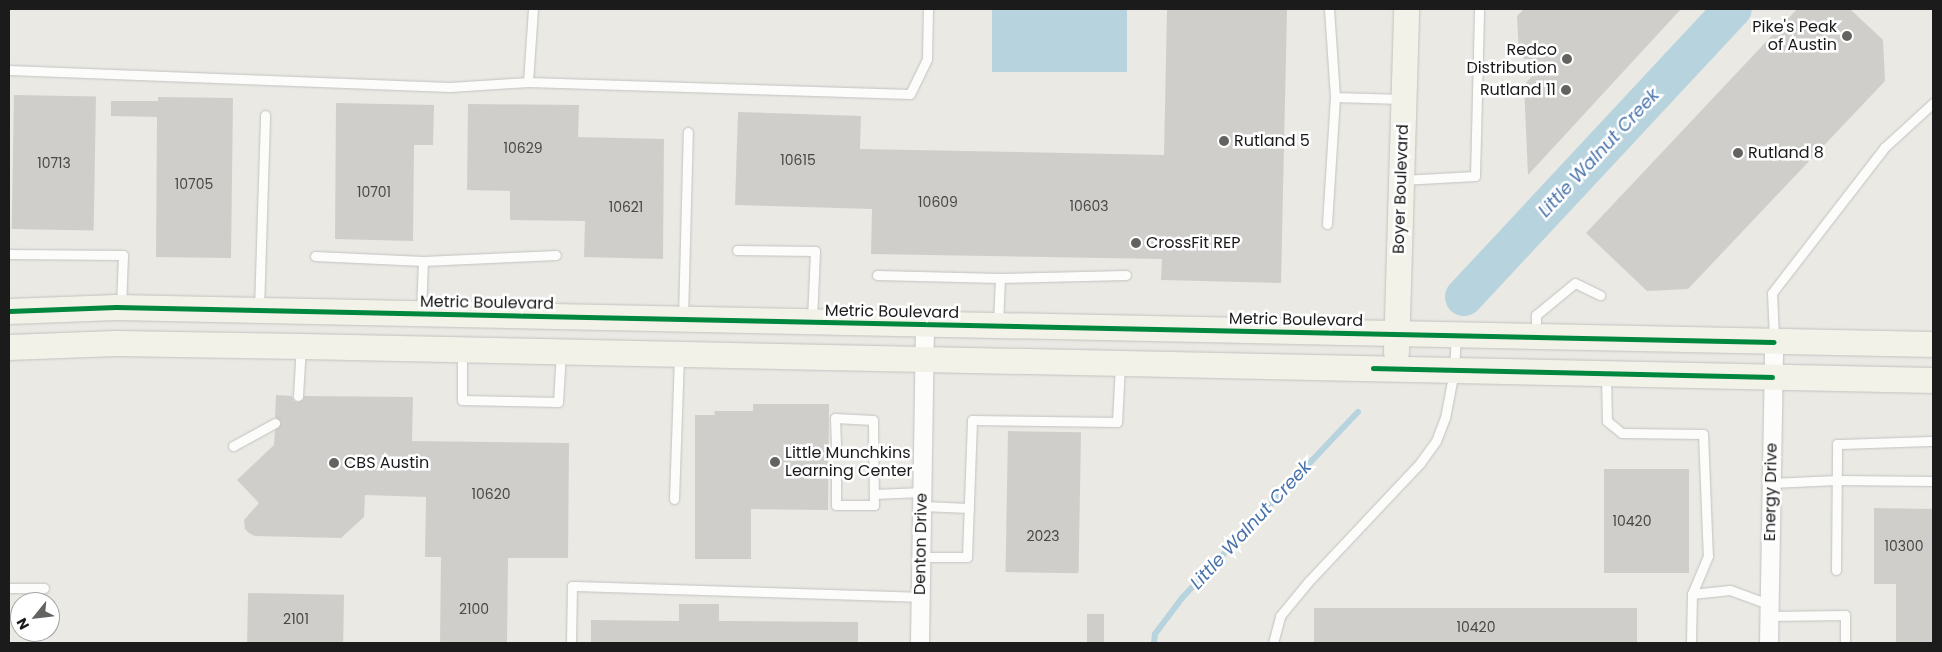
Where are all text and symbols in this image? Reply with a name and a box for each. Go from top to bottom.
place label: Pike's Peak of Austin [1752,17,1837,55]
marker: Pike's Peak of Austin [1841,30,1853,42]
place label: Redco Distribution [1466,40,1557,78]
marker: Redco Distribution [1561,53,1573,65]
place label: Rutland 11 [1480,80,1556,100]
water label: Little Walnut Creek [1534,84,1664,222]
marker: Rutland 11 [1560,84,1572,96]
street label: Boyer Boulevard [1389,124,1413,254]
place label: Rutland 5 [1234,131,1310,151]
marker: Rutland 5 [1218,135,1230,147]
house number: 10629 [503,140,543,156]
place label: Rutland 8 [1748,143,1824,163]
marker: Rutland 8 [1732,147,1744,159]
house number: 10615 [780,152,816,168]
house number: 10713 [37,155,71,171]
house number: 10705 [175,176,213,192]
house number: 10701 [357,184,391,200]
house number: 10609 [918,194,958,210]
house number: 10603 [1069,198,1109,214]
house number: 10621 [609,199,643,215]
place label: CrossFit REP [1146,233,1241,253]
marker: CrossFit REP [1130,237,1142,249]
street label: Metric Boulevard [420,292,554,314]
street label: Metric Boulevard [825,301,959,323]
street label: Metric Boulevard [1229,309,1363,331]
place label: Little Munchkins Learning Center [785,443,912,481]
street label: Energy Drive [1761,443,1781,541]
place label: CBS Austin [344,453,429,473]
marker: Little Munchkins Learning Center [769,456,781,468]
water label: Little Walnut Creek [1186,456,1316,594]
marker: CBS Austin [328,457,340,469]
house number: 10620 [471,486,511,502]
street label: Denton Drive [911,493,931,595]
house number: 10420 [1613,513,1651,529]
house number: 2023 [1026,528,1060,544]
house number: 10300 [1884,538,1924,554]
north arrow [10,592,60,642]
house number: 2100 [459,601,489,617]
house number: 2101 [283,611,309,627]
text: N [11,614,34,633]
house number: 10420 [1457,619,1495,635]

